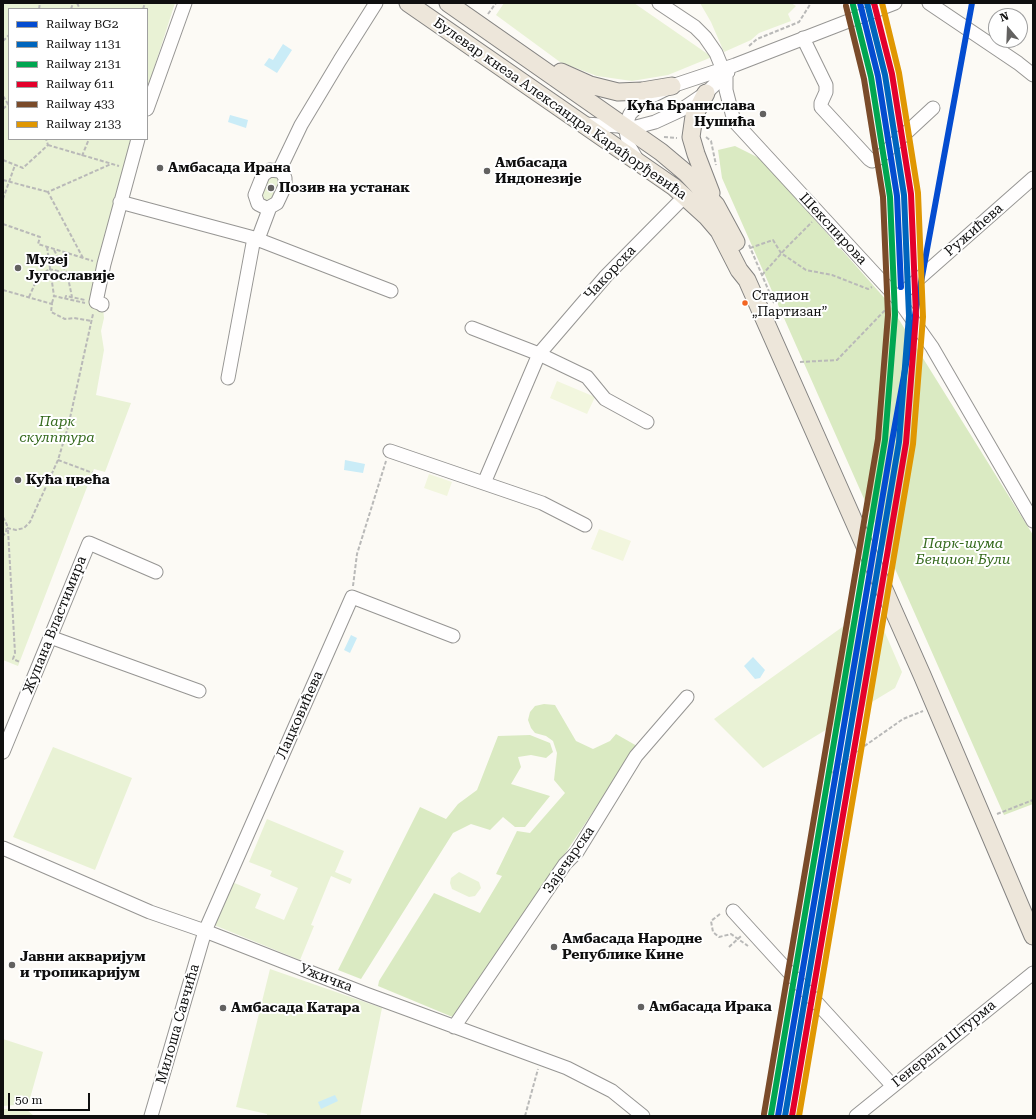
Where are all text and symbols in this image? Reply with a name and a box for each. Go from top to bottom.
legend [8,8,148,140]
north arrow [988,8,1028,48]
text: N [998,10,1010,25]
street label: Булевар кнеза Александра Карађорђевића [430,14,690,204]
text: Railway BG2 [46,17,118,31]
text: Railway 1131 [46,37,121,51]
text: Railway 2131 [46,57,121,71]
text: Railway 611 [46,77,115,91]
text: Railway 433 [46,97,115,111]
place label: Кућа Бранислава Нушића [627,98,755,130]
marker: Кућа Бранислава Нушића [758,109,768,119]
text: Railway 2133 [46,117,121,131]
place label: Амбасада Индонезије [495,155,582,188]
place label: Амбасада Ирана [168,160,291,176]
marker: Амбасада Ирана [155,163,165,173]
marker: Амбасада Индонезије [482,166,492,176]
place label: Позив на устанак [279,180,410,196]
marker: Позив на устанак [266,183,276,193]
street label: Шекспирова [796,190,870,268]
street label: Ружићева [941,200,1007,260]
street label: Чакорска [581,242,639,304]
place label: Музеј Југославије [26,252,115,284]
marker: Музеј Југославије [13,263,23,273]
place label: Стадион „Партизан” [752,288,827,319]
marker: Стадион „Партизан” [740,298,750,308]
park label: Парк скулптура [19,414,95,446]
place label: Кућа цвећа [26,472,110,488]
marker: Кућа цвећа [13,475,23,485]
park label: Парк-шума Бенцион Були [916,536,1010,568]
street label: Жупана Властимира [20,554,90,696]
street label: Лацковићева [273,669,327,761]
street label: Зајечарска [540,823,598,897]
place label: Амбасада Народне Републике Кине [562,931,702,964]
marker: Амбасада Народне Републике Кине [549,942,559,952]
place label: Јавни акваријум и тропикаријум [20,949,146,982]
marker: Јавни акваријум и тропикаријум [7,960,17,970]
street label: Ужичка [297,960,355,996]
street label: Милоша Савчића [153,962,203,1086]
street label: Генерала Штурма [889,997,999,1091]
place label: Амбасада Ирака [649,999,772,1015]
place label: Амбасада Катара [231,1000,360,1016]
marker: Амбасада Ирака [636,1002,646,1012]
marker: Амбасада Катара [218,1003,228,1013]
scale bar [10,1085,92,1111]
text: 50 m [15,1093,42,1107]

